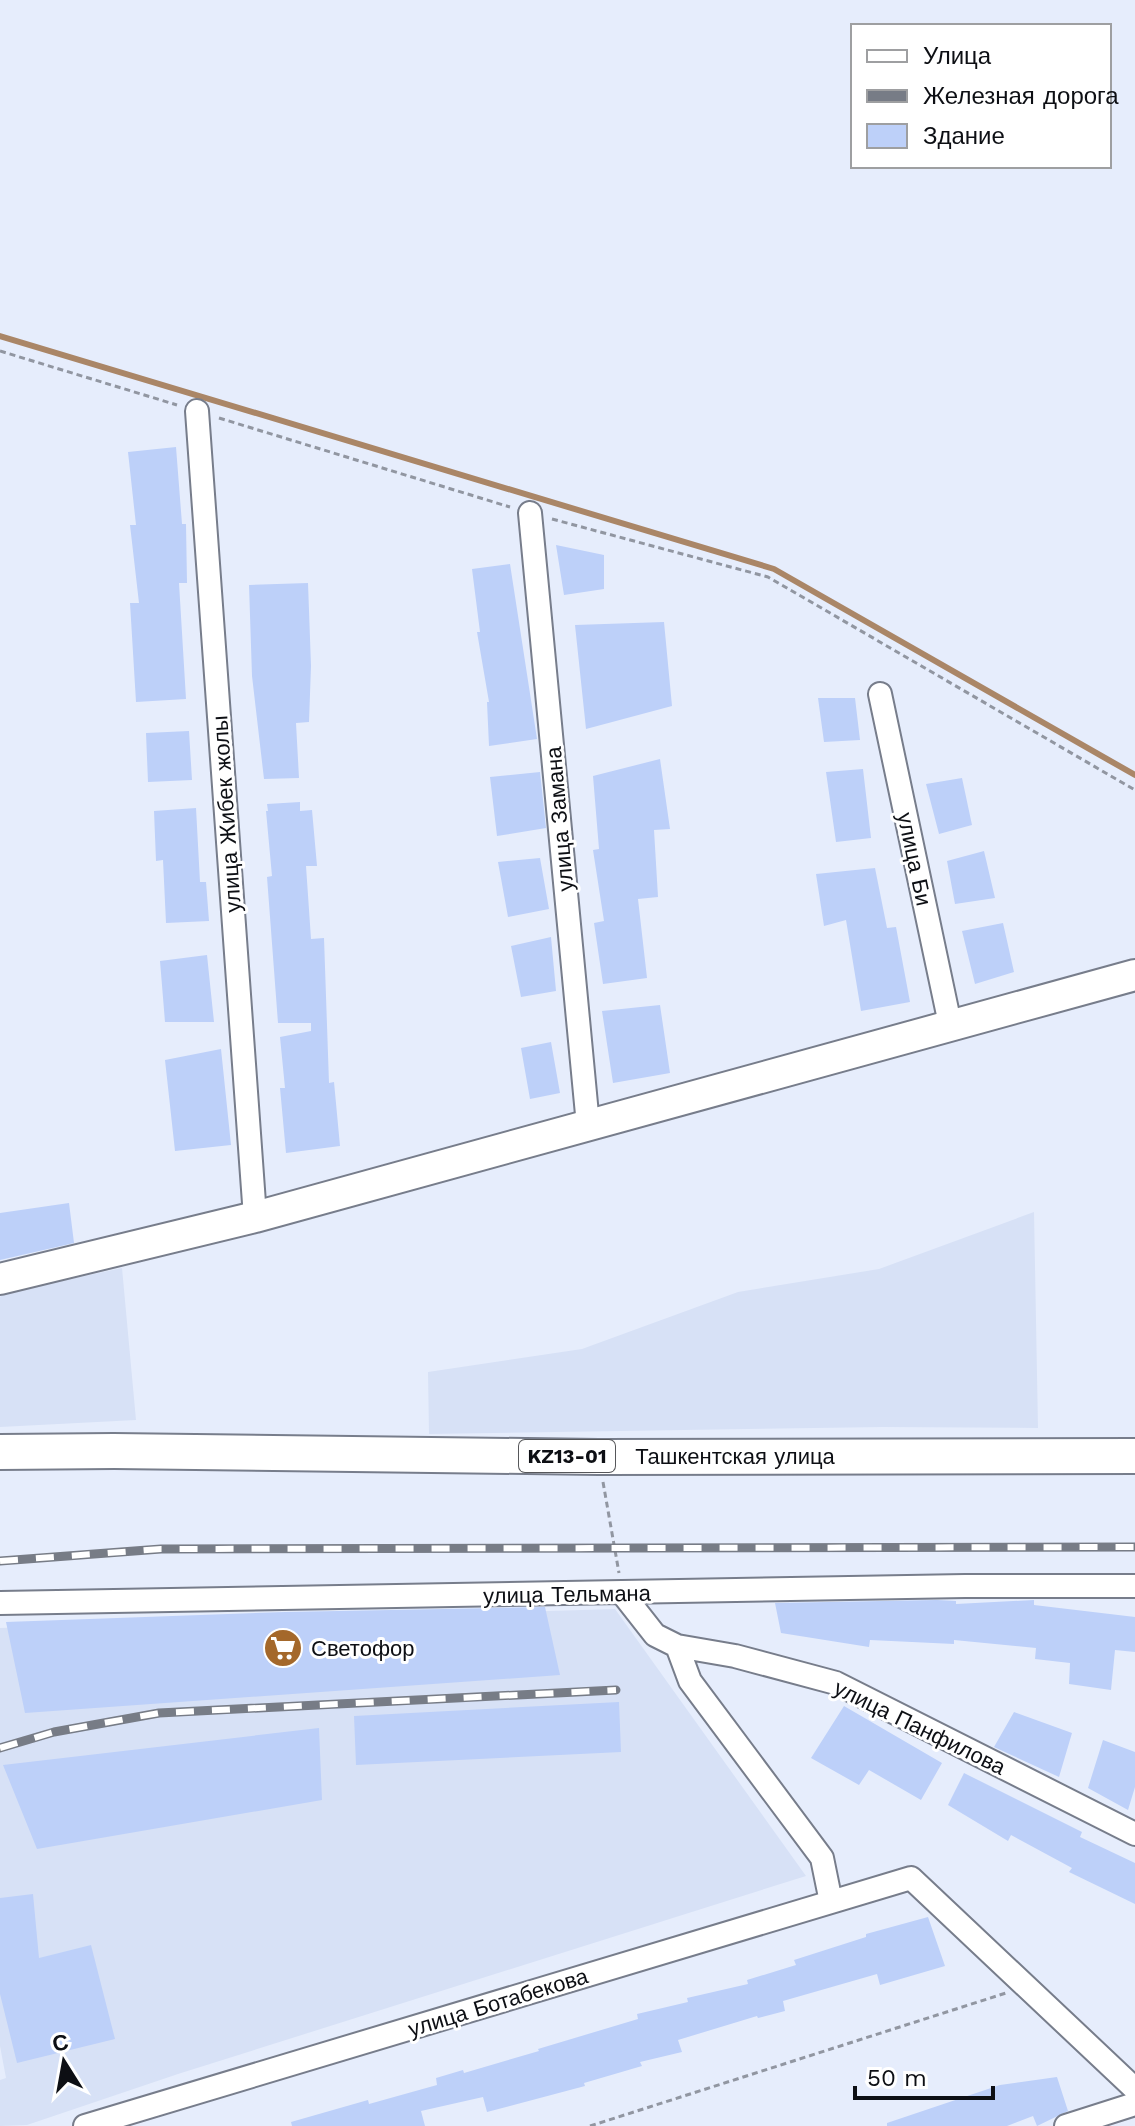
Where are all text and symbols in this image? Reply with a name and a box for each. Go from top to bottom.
legend [851,24,1111,168]
text: Улица [923,42,992,70]
text: Железная дорога [923,82,1119,110]
text: Здание [923,122,1005,150]
street label: улица Жибек жолы [207,715,246,913]
street label: улица Замана [541,745,578,892]
street label: улица Би [892,810,937,908]
road number: KZ13-01 [519,1440,615,1472]
street label: Ташкентская улица [635,1444,836,1469]
street label: улица Тельмана [483,1581,652,1608]
supermarket icon: Светофор [262,1627,304,1669]
place label: Светофор [311,1636,414,1661]
street label: улица Панфилова [830,1675,1010,1780]
street label: улица Ботабекова [405,1963,592,2042]
north arrow [24,2022,104,2102]
text: С [50,2029,71,2057]
scale bar [855,2050,993,2100]
text: 50 m [867,2064,927,2092]

